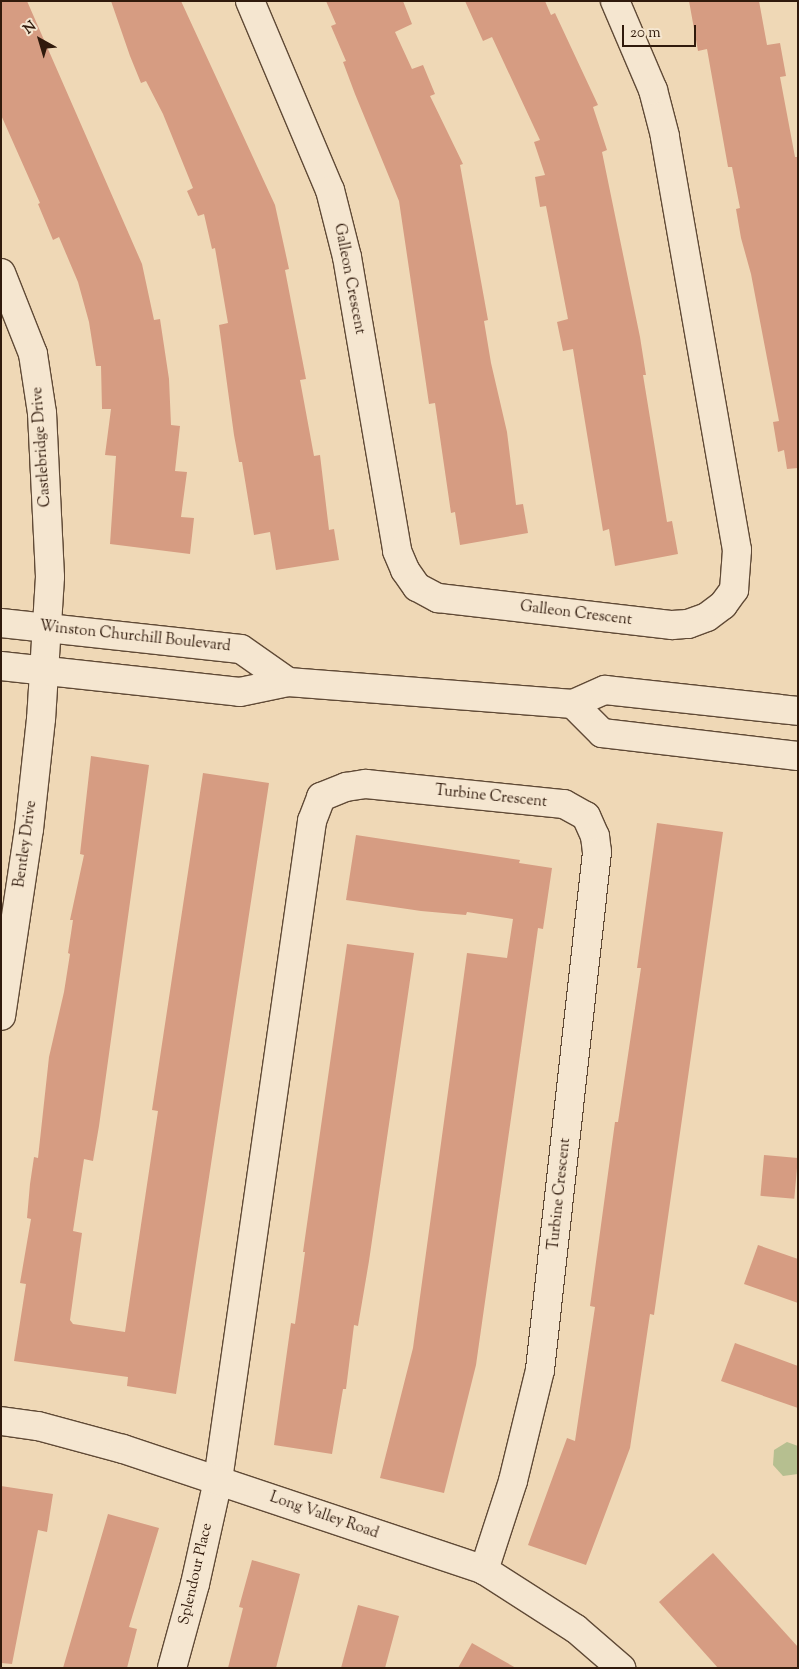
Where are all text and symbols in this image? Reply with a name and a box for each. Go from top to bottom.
north arrow [15,15,65,65]
scale bar [624,15,698,47]
text: N [20,17,41,40]
text: 20 m [630,23,661,44]
street label: Galleon Crescent [329,222,369,336]
street label: Castlebridge Drive [29,386,55,508]
street label: Galleon Crescent [519,598,633,630]
street label: Winston Churchill Boulevard [38,618,232,656]
street label: Turbine Crescent [434,782,548,812]
street label: Bentley Drive [11,799,41,889]
street label: Turbine Crescent [545,1137,575,1251]
street label: Long Valley Road [267,1489,381,1543]
street label: Splendour Place [176,1521,216,1627]

